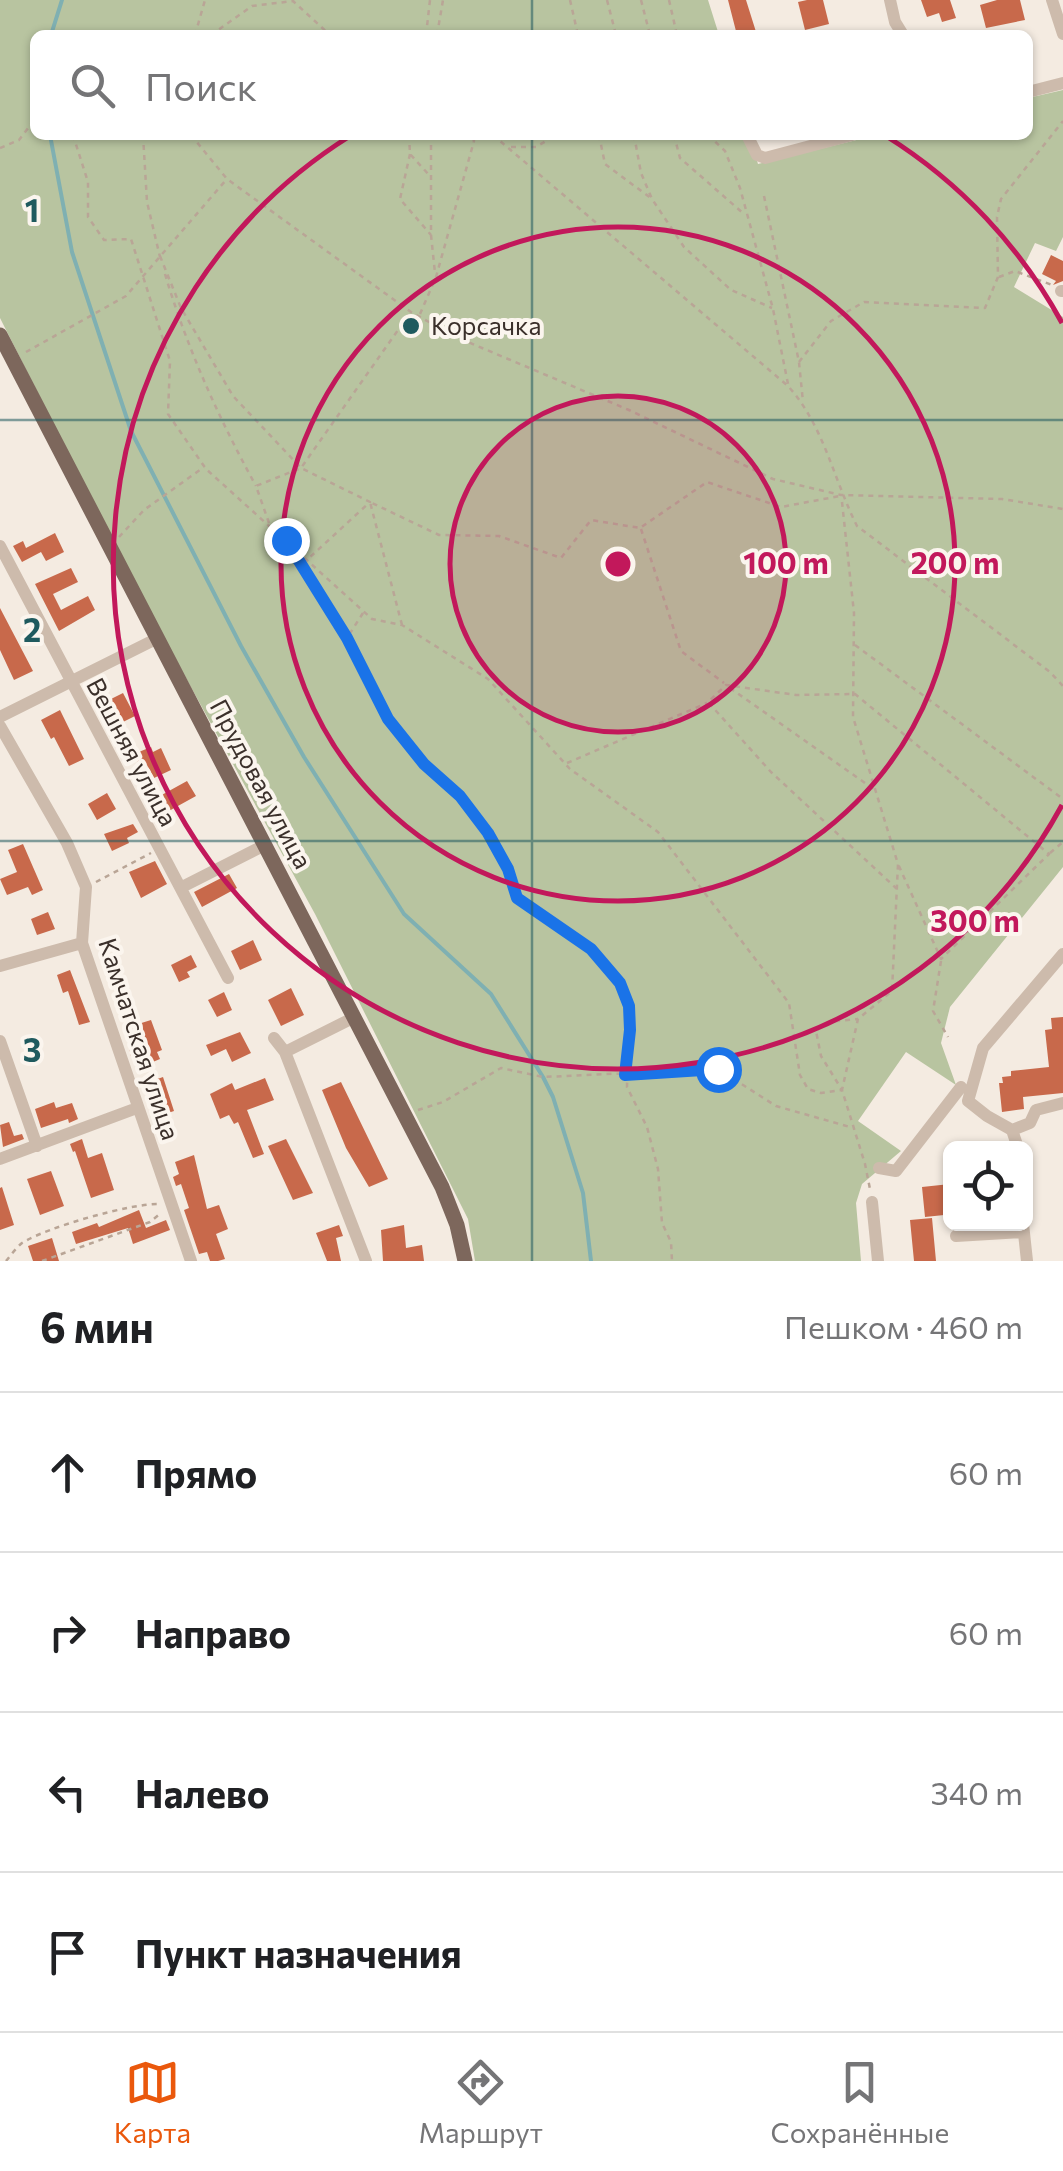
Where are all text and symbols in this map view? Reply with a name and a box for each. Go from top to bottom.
search box [30,30,1033,140]
icon: search [65,58,120,113]
text: Поиск [145,62,257,109]
text: 1 [25,189,39,229]
place label: Корсачка [431,310,541,340]
marker: Корсачка [400,315,422,337]
route end [264,518,310,564]
text: 100 m [743,543,829,580]
text: 200 m [911,543,999,580]
centre of rings [600,546,636,582]
text: 2 [23,609,41,649]
street label: Вешняя улица [81,672,185,831]
street label: Прудовая улица [205,694,319,873]
text: 300 m [930,901,1020,938]
street label: Камчатская улица [93,934,187,1143]
text: 3 [23,1029,41,1069]
route start [696,1047,742,1093]
map controls [943,1141,1033,1231]
button: locate [943,1141,1033,1231]
text: 6 мин [40,1300,154,1352]
text: Пешком · 460 m [784,1306,1023,1346]
icon: ahead [40,1445,95,1500]
text: Прямо [135,1449,257,1496]
text: 60 m [949,1452,1023,1492]
icon: right [40,1605,95,1660]
text: Направо [135,1609,291,1656]
text: 60 m [949,1612,1023,1652]
icon: left [40,1765,95,1820]
text: Налево [135,1769,269,1816]
text: 340 m [931,1772,1023,1812]
icon: arrive [40,1925,95,1980]
text: Пункт назначения [135,1929,462,1976]
tab: Карта [114,2055,191,2149]
tab: Маршрут [419,2055,543,2149]
tab: Сохранённые [770,2055,949,2149]

